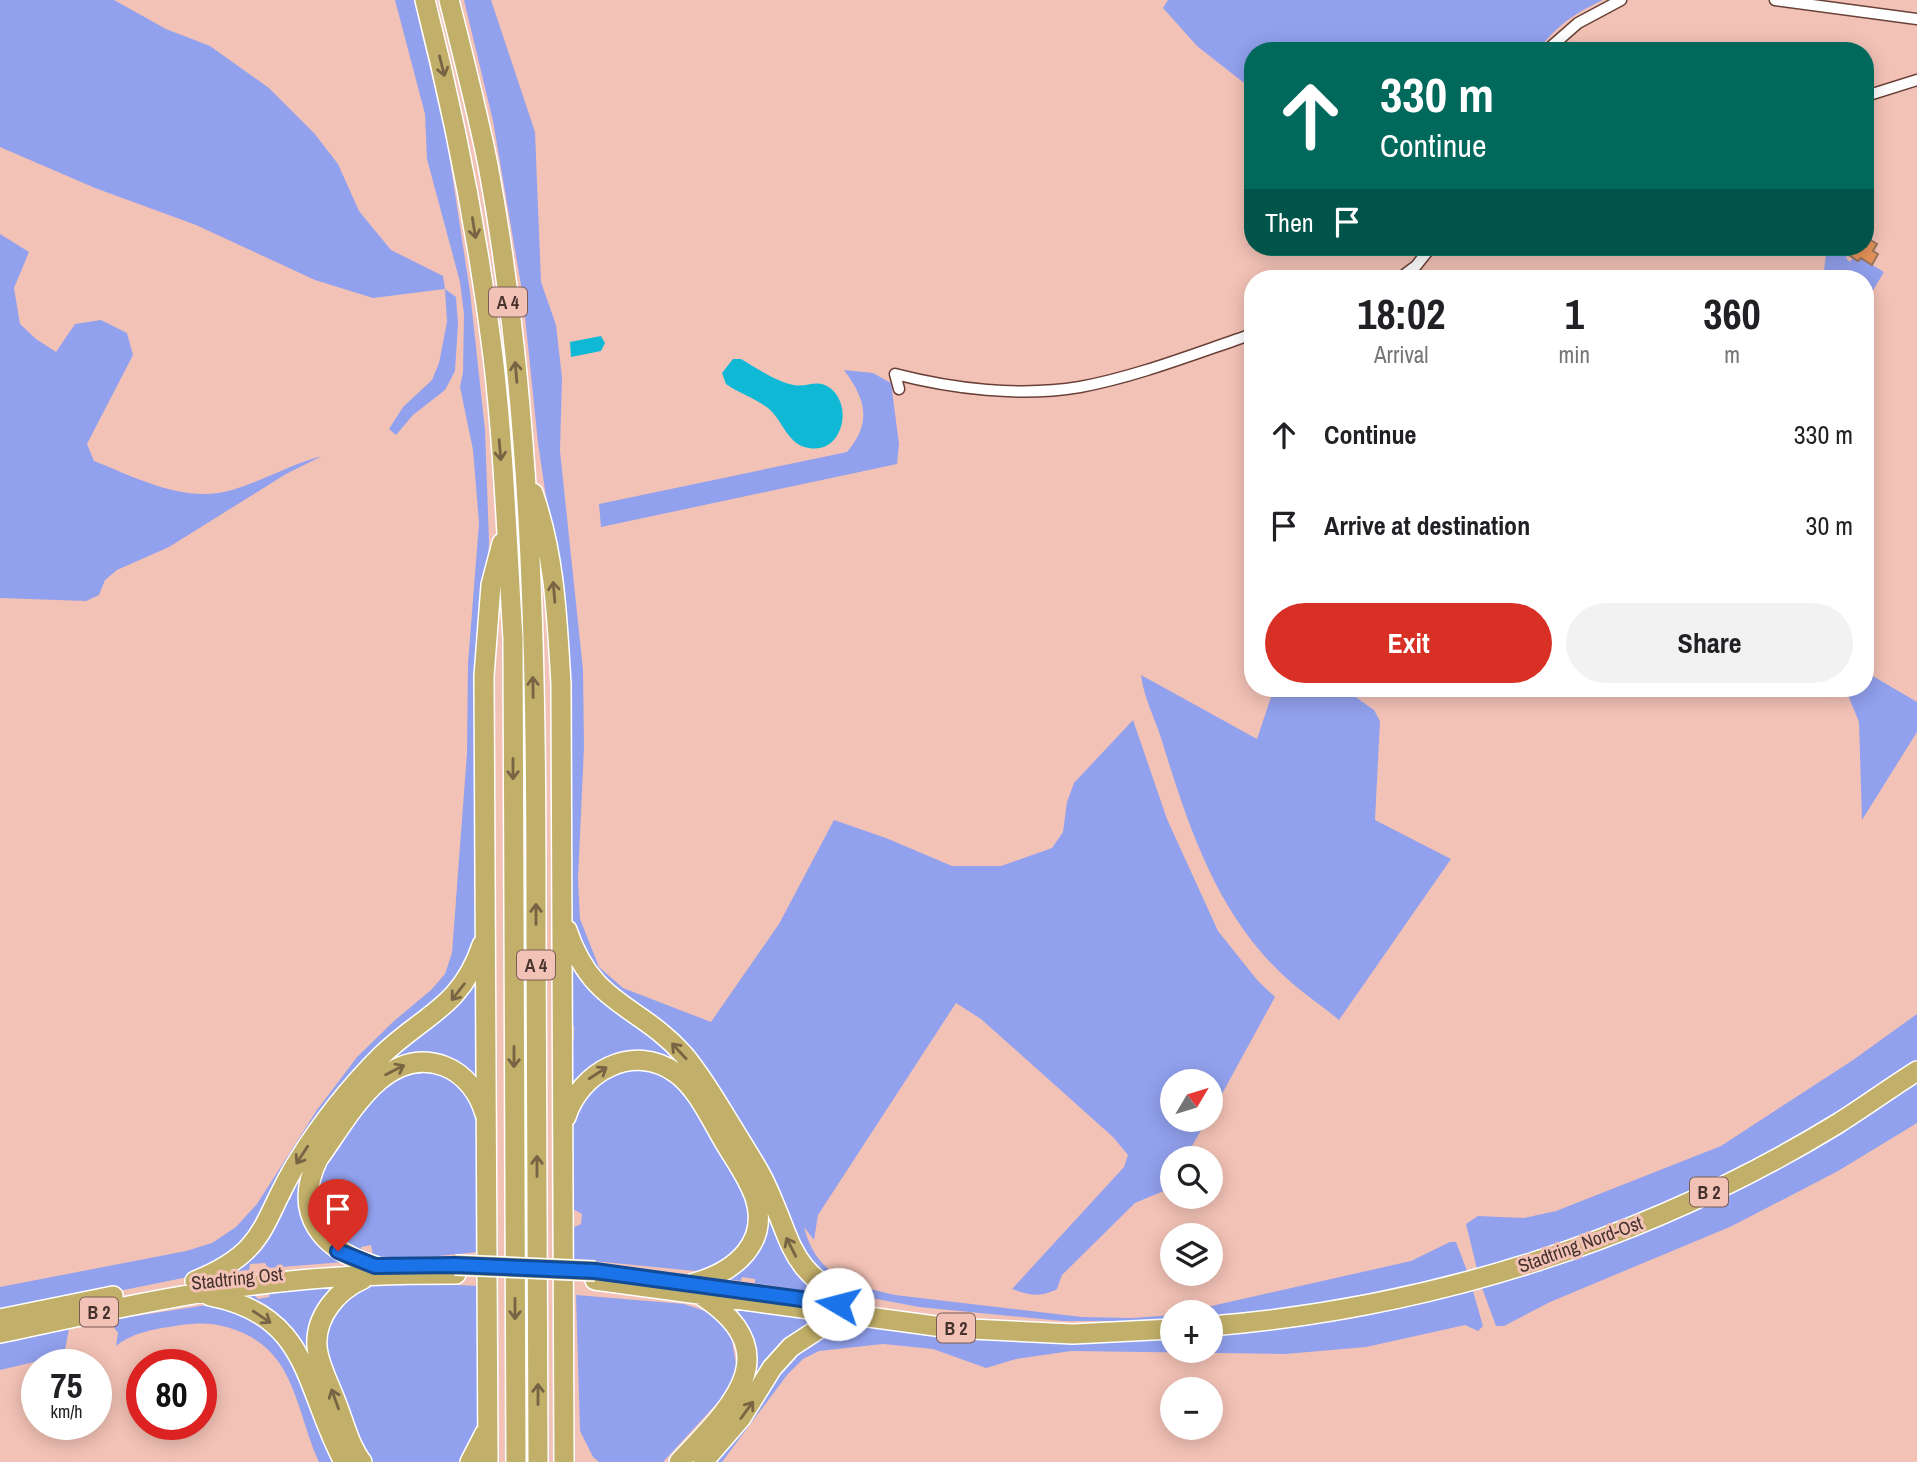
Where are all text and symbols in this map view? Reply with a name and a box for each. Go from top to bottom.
one-way arrow [436,54,449,77]
text: 330 m [1380,61,1494,127]
icon: ahead [1265,70,1356,161]
text: Continue [1380,124,1487,167]
icon: arrive [1328,203,1366,241]
text: Then [1265,205,1314,240]
one-way arrow [468,217,481,239]
text: 18:02 [1357,286,1445,342]
text: 1 [1565,286,1584,342]
text: 360 [1703,286,1761,342]
road number: A 4 [489,288,527,316]
text: Arrival [1374,339,1429,370]
text: min [1559,339,1590,370]
text: m [1724,339,1740,370]
one-way arrow [509,361,522,383]
icon: ahead [1265,416,1303,454]
text: Continue [1324,417,1416,452]
text: 330 m [1794,417,1853,452]
one-way arrow [494,439,507,461]
icon: arrive [1265,507,1303,545]
text: Arrive at destination [1324,508,1530,543]
text: 30 m [1806,508,1853,543]
one-way arrow [547,581,560,603]
button: Exit [1265,603,1552,683]
button: Share [1566,603,1853,683]
one-way arrow [526,676,540,699]
one-way arrow [506,757,520,780]
one-way arrow [529,903,543,926]
road number: A 4 [517,950,555,980]
one-way arrow [450,982,465,1000]
one-way arrow [671,1042,687,1060]
one-way arrow [507,1045,521,1068]
one-way arrow [385,1062,405,1076]
one-way arrow [588,1066,607,1080]
north arrow [1160,1069,1223,1132]
map controls [1160,1069,1223,1440]
one-way arrow [295,1145,309,1165]
button: search [1160,1146,1223,1209]
one-way arrow [530,1155,544,1178]
road number: B 2 [1690,1177,1728,1206]
pin [308,1179,368,1251]
icon: arrive [319,1190,357,1228]
street label: Stadtring Nord-Ost [1514,1209,1647,1279]
button: layers [1160,1223,1223,1286]
one-way arrow [783,1238,797,1258]
street label: Stadtring Ost [190,1260,285,1296]
position arrow [801,1267,875,1341]
road number: B 2 [80,1297,118,1326]
one-way arrow [508,1297,522,1320]
button: + [1160,1300,1223,1363]
one-way arrow [252,1310,271,1324]
road number: B 2 [937,1314,975,1343]
speed limit sign: 80 [126,1349,217,1440]
text: 75 [51,1362,82,1409]
button: − [1160,1377,1223,1440]
one-way arrow [531,1383,545,1406]
one-way arrow [328,1389,341,1411]
text: km/h [51,1399,83,1424]
one-way arrow [740,1401,754,1420]

